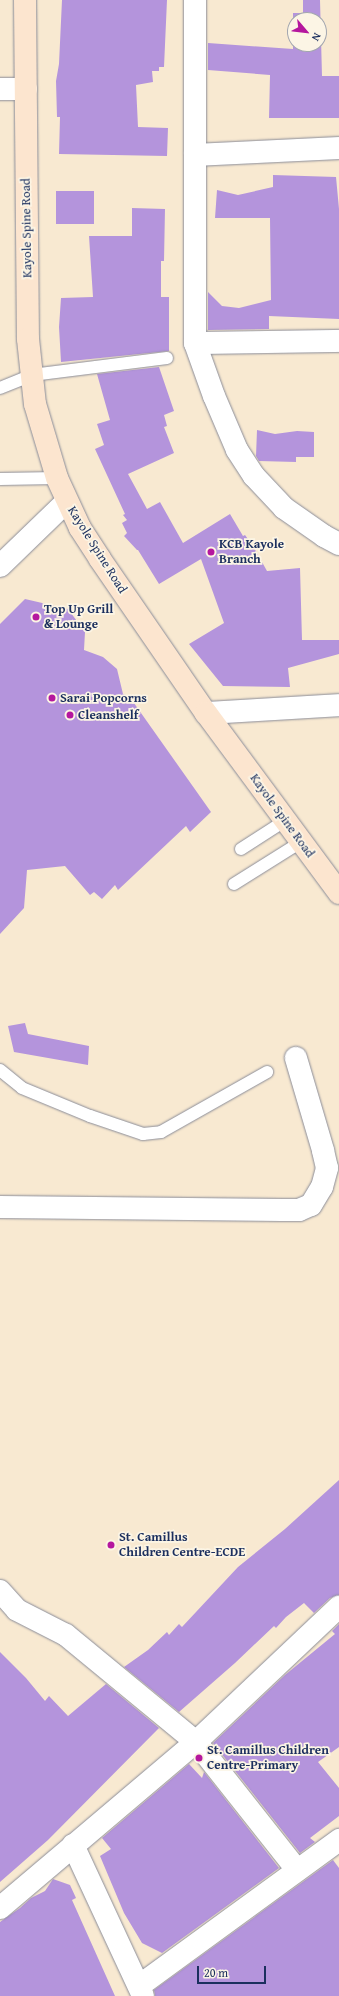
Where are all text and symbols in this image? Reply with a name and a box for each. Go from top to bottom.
north arrow [287,12,327,52]
text: N [308,30,326,44]
street label: Kayole Spine Road [18,178,36,278]
street label: Kayole Spine Road [64,504,130,596]
place label: KCB Kayole Branch [219,537,284,568]
marker: KCB Kayole Branch [206,547,216,557]
place label: Top Up Grill & Lounge [44,602,113,633]
marker: Top Up Grill & Lounge [31,612,41,622]
place label: Sarai Popcorns [60,690,147,706]
marker: Sarai Popcorns [47,693,57,703]
place label: Cleanshelf [78,707,138,723]
marker: Cleanshelf [65,710,75,720]
street label: Kayole Spine Road [246,771,318,861]
place label: St. Camillus Children Centre-ECDE [119,1530,245,1561]
marker: St. Camillus Children Centre-ECDE [106,1540,116,1550]
place label: St. Camillus Children Centre-Primary [207,1743,329,1774]
marker: St. Camillus Children Centre-Primary [194,1753,204,1763]
scale bar [199,1958,268,1984]
text: 20 m [204,1964,228,1981]

